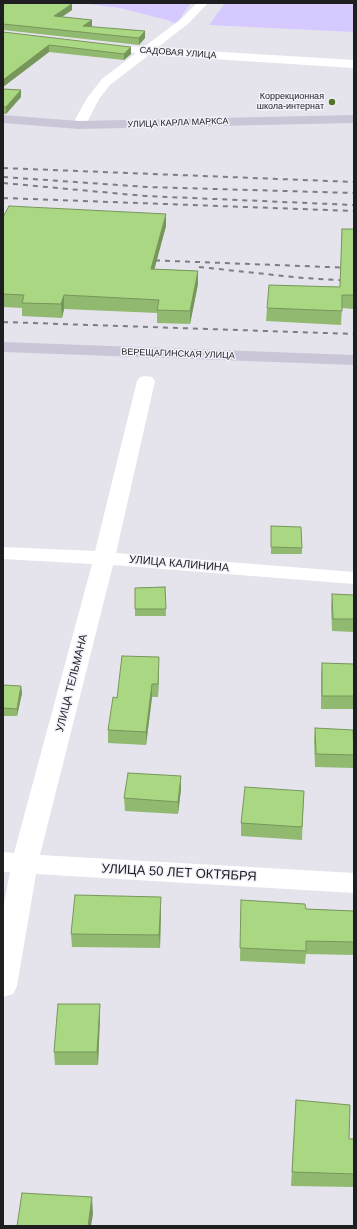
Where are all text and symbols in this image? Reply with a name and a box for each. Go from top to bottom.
street label: САДОВАЯ УЛИЦА [139,45,217,61]
place label: Коррекционная школа-интернат [257,92,324,113]
marker: Коррекционная школа-интернат [327,97,337,107]
street label: УЛИЦА КАРЛА МАРКСА [127,116,229,130]
street label: ВЕРЕЩАГИНСКАЯ УЛИЦА [121,347,235,361]
street label: УЛИЦА КАЛИНИНА [128,553,230,575]
street label: УЛИЦА ТЕЛЬМАНА [53,633,91,733]
street label: УЛИЦА 50 ЛЕТ ОКТЯБРЯ [101,861,257,885]

